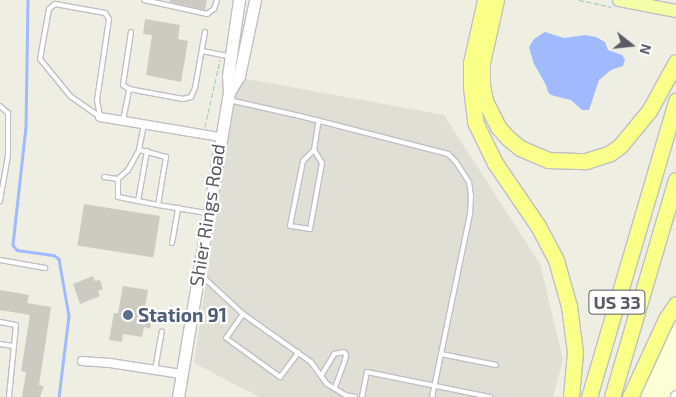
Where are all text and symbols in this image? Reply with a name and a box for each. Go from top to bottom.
north arrow [606,20,656,70]
text: N [636,42,655,56]
street label: Shier Rings Road [184,142,230,288]
road number: US 33 [588,286,646,318]
place label: Station 91 [138,304,227,326]
marker: Station 91 [122,309,134,321]

